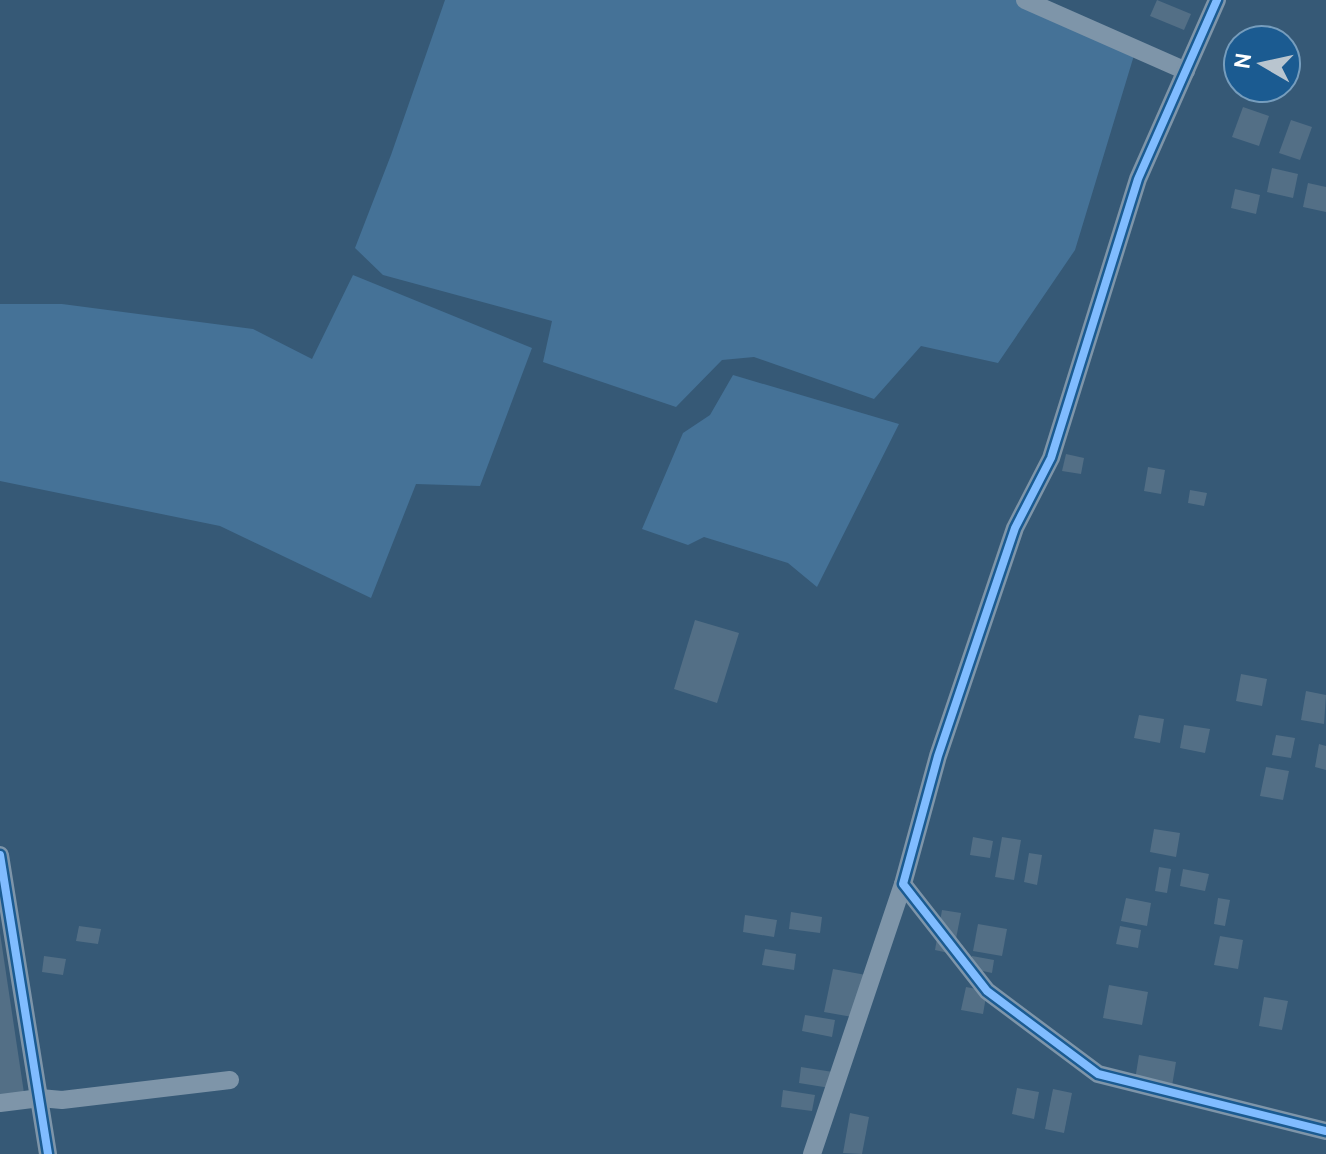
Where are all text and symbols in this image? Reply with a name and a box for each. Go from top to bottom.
north arrow [1222,24,1302,104]
text: N [1228,51,1257,71]

